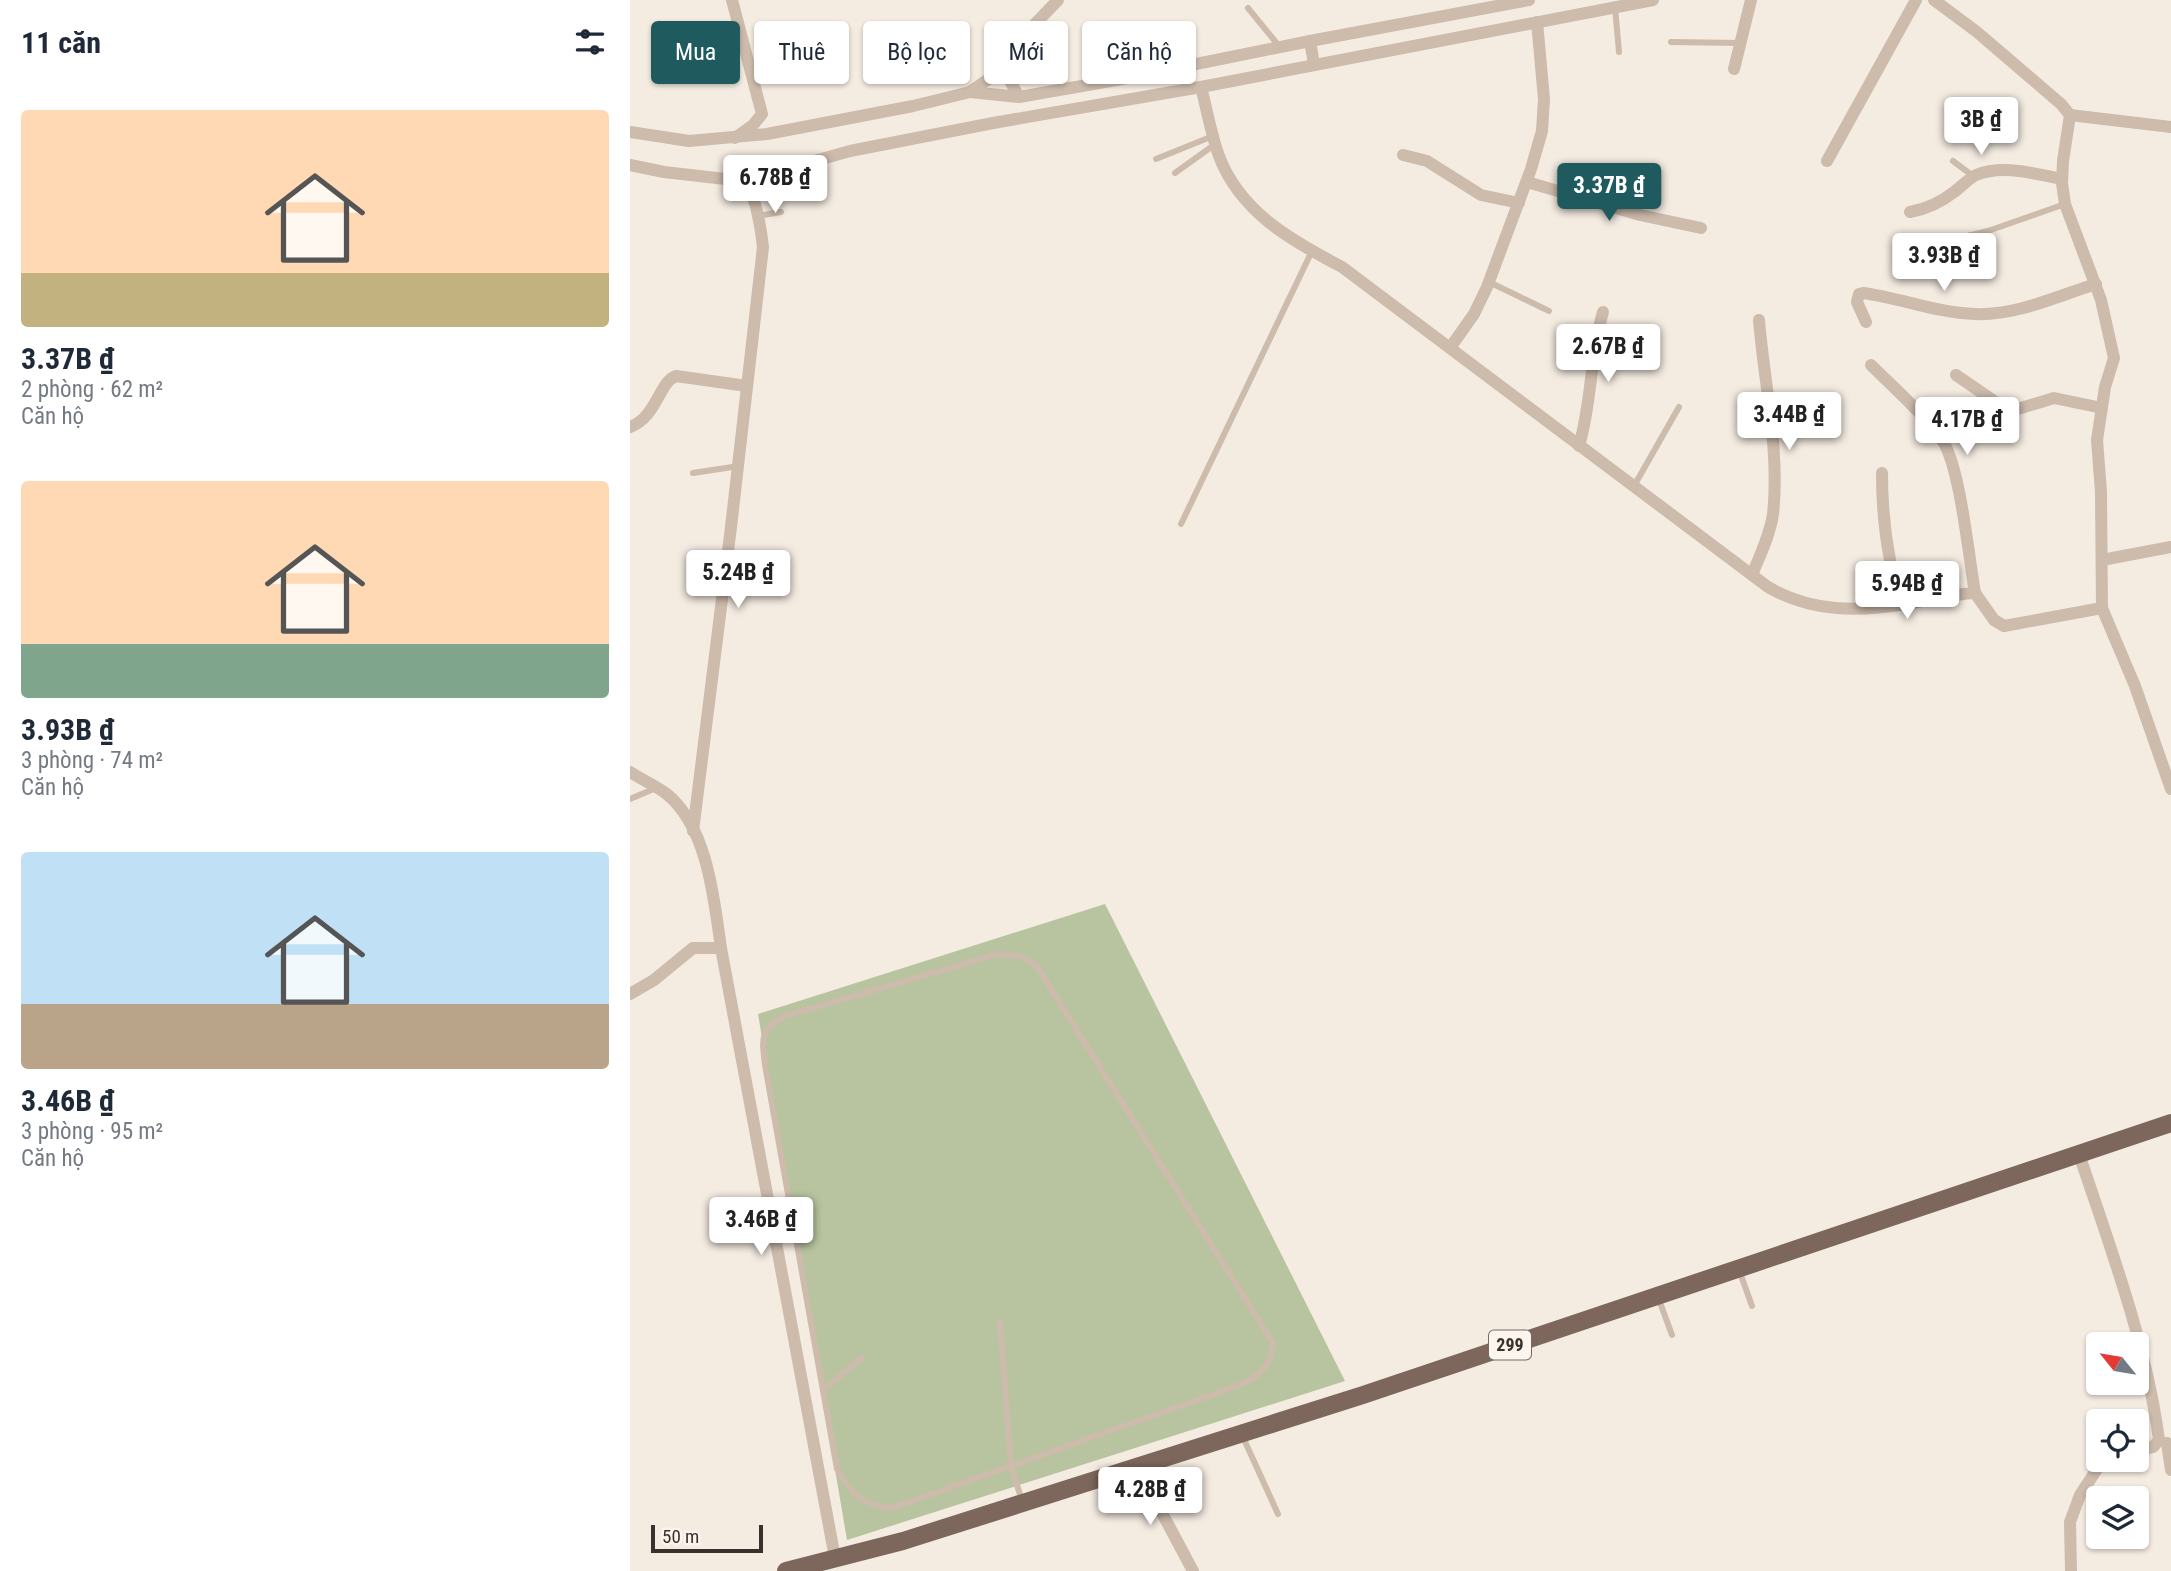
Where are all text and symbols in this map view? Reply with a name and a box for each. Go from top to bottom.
chip: Mua [651,21,740,84]
chip: Thuê [754,21,849,84]
chip: Bộ lọc [863,21,970,84]
chip: Mới [984,21,1068,84]
chip: Căn hộ [1082,21,1196,84]
icon: filters [571,23,609,61]
text: 11 căn [21,25,101,60]
pin: 3B ₫ [1940,97,2022,157]
text: 3B ₫ [1960,106,2002,133]
icon: home [252,155,378,281]
pin: 6.78B ₫ [710,156,840,215]
text: 6.78B ₫ [739,164,811,191]
pin: 3.37B ₫ [1544,164,1674,223]
text: 3.37B ₫ [1573,172,1645,199]
pin: 3.93B ₫ [1879,233,2009,293]
text: 3.93B ₫ [1908,242,1980,269]
pin: 2.67B ₫ [1543,324,1673,384]
text: 2.67B ₫ [1572,333,1644,360]
text: 3.37B ₫ [21,341,114,376]
text: 2 phòng · 62 m² [21,376,163,403]
pin: 3.44B ₫ [1724,392,1854,452]
pin: 4.17B ₫ [1902,398,2032,457]
text: 3.44B ₫ [1753,401,1825,428]
text: Căn hộ [21,403,84,430]
text: 4.17B ₫ [1931,406,2003,433]
icon: home [252,526,378,652]
pin: 5.24B ₫ [673,550,803,610]
text: 5.24B ₫ [702,559,774,586]
pin: 5.94B ₫ [1842,562,1972,621]
text: 5.94B ₫ [1871,570,1943,597]
text: 3.93B ₫ [21,712,114,747]
text: 3 phòng · 74 m² [21,747,163,774]
text: Căn hộ [21,774,84,801]
icon: home [252,897,378,1023]
text: 3.46B ₫ [21,1083,114,1118]
text: 3 phòng · 95 m² [21,1118,163,1145]
text: Căn hộ [21,1145,84,1172]
pin: 3.46B ₫ [696,1198,826,1257]
text: 3.46B ₫ [725,1206,797,1233]
road number: 299 [1489,1330,1531,1360]
north arrow [2086,1332,2149,1395]
map controls [2086,1332,2149,1549]
button: locate [2086,1409,2149,1472]
pin: 4.28B ₫ [1085,1468,1215,1527]
text: 4.28B ₫ [1114,1476,1186,1503]
button: layers [2086,1486,2149,1549]
scale bar [651,1522,763,1554]
text: 50 m [662,1525,699,1548]

